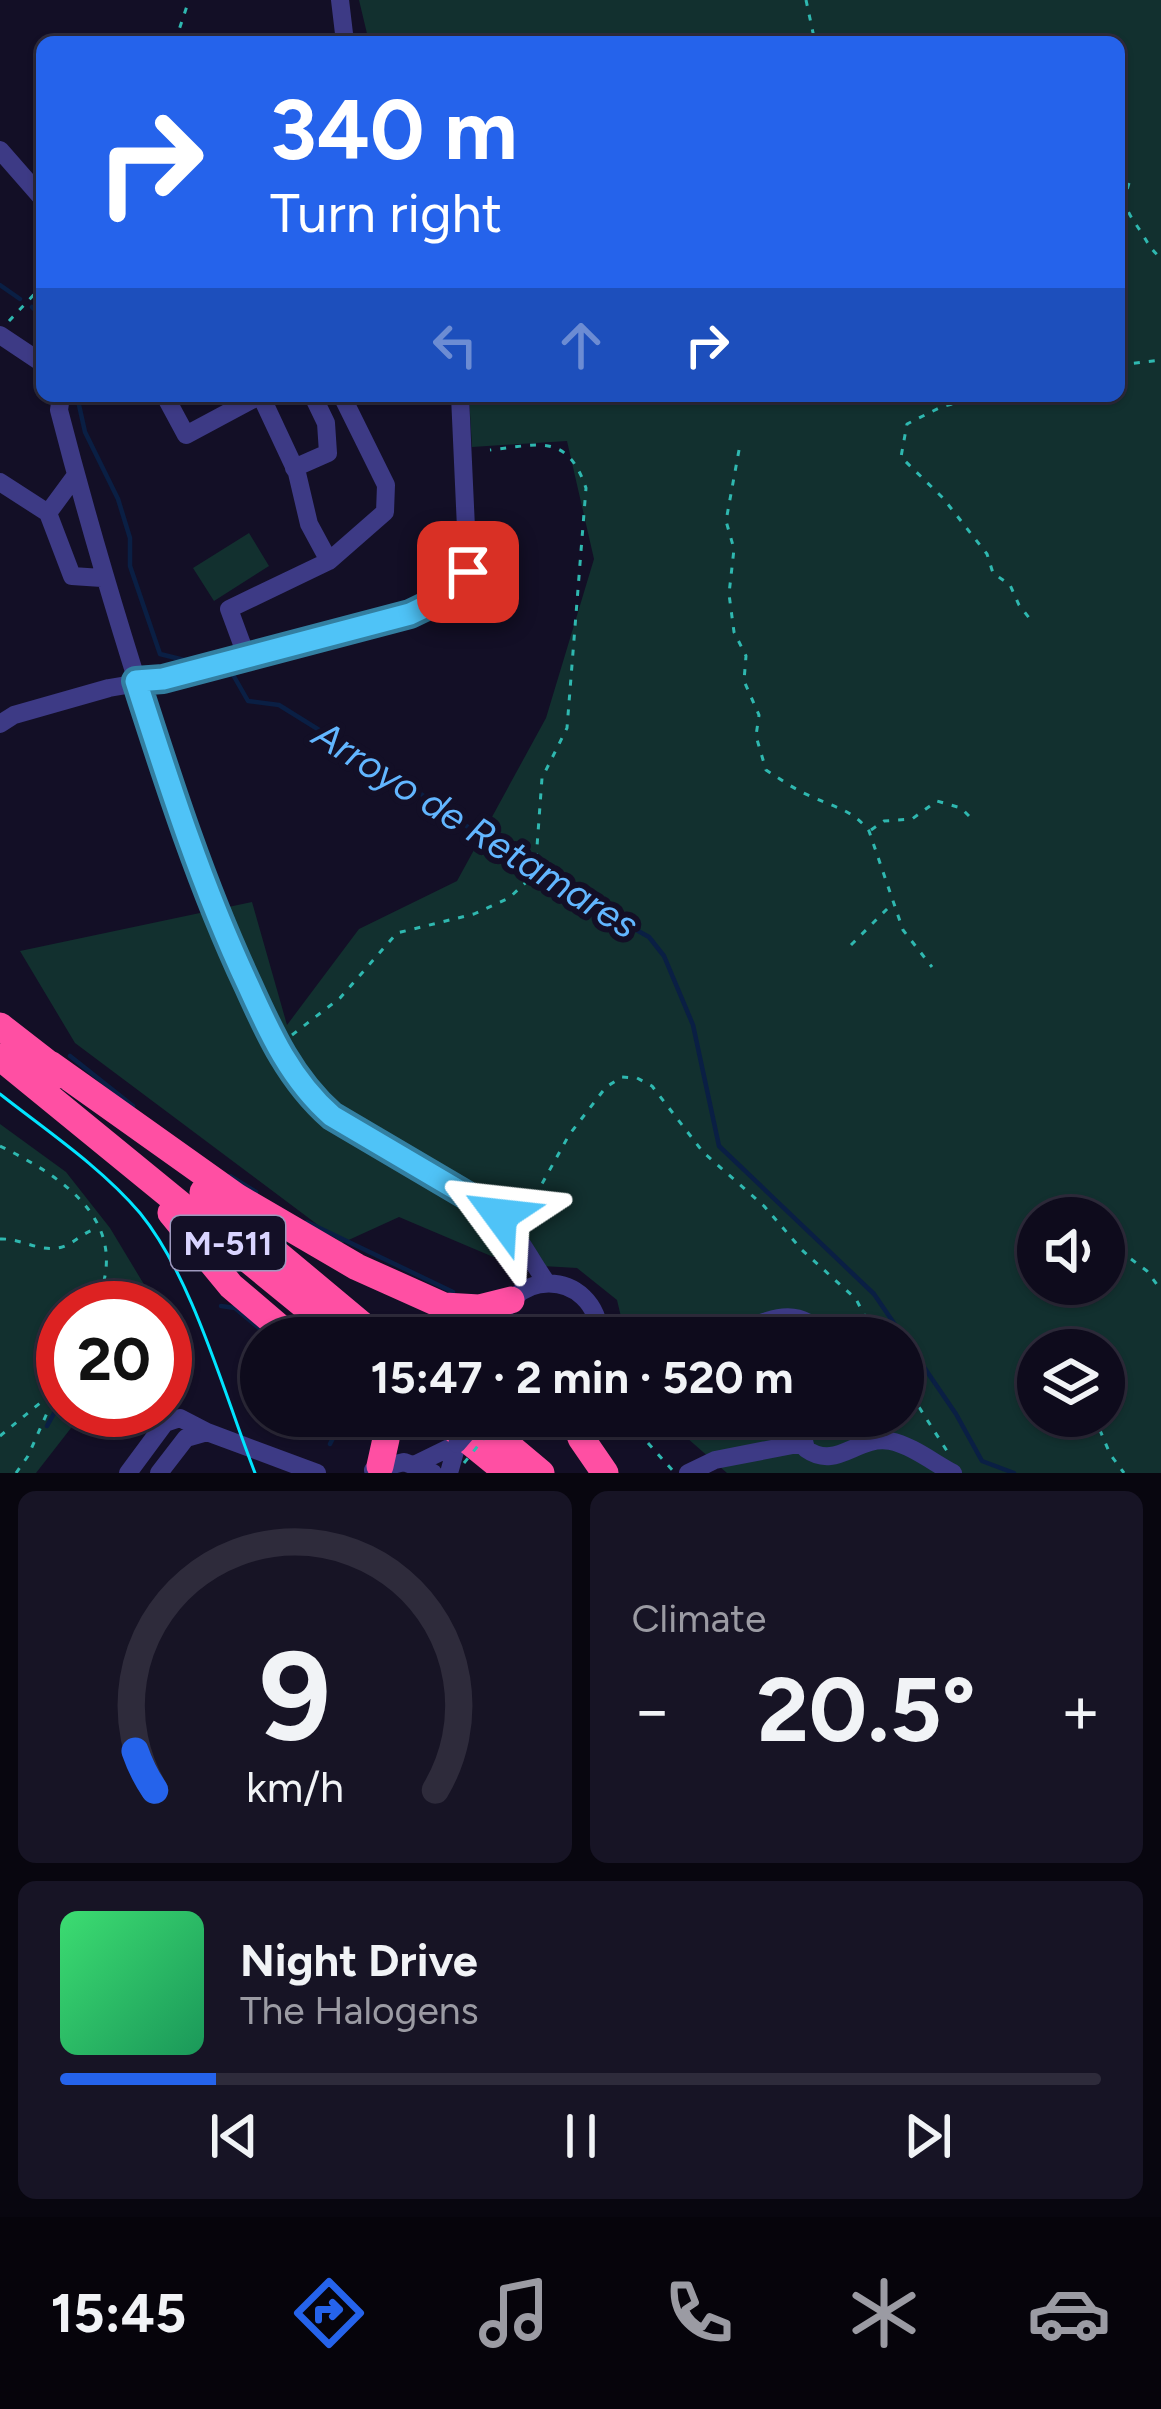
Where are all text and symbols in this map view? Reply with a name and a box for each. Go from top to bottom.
text: 340 m [270,79,518,180]
icon: right [72,84,228,240]
text: Turn right [270,181,502,246]
icon: left [422,312,488,378]
icon: ahead [548,312,614,378]
icon: right [674,312,740,378]
pin [417,521,519,623]
icon: arrive [435,539,501,605]
water label: Arroyo de Retamares [303,709,647,948]
position arrow [437,1152,563,1278]
map controls [1017,1197,1125,1437]
button: sound [1017,1197,1125,1305]
road number: M-511 [171,1216,285,1270]
speed limit sign: 20 [36,1281,192,1437]
button: layers [1017,1329,1125,1437]
text: 15:47 · 2 min · 520 m [370,1350,794,1404]
text: Climate [632,1595,766,1642]
text: 9 [259,1620,331,1770]
text: 20.5° [757,1655,976,1764]
text: − [632,1670,673,1750]
text: + [1060,1670,1101,1750]
text: km/h [246,1761,344,1813]
text: Night Drive [240,1933,478,1987]
text: The Halogens [240,1987,479,2034]
icon: previous [201,2103,267,2169]
icon: pause [548,2103,614,2169]
icon: next [895,2103,961,2169]
icon: directions [287,2271,371,2355]
icon: music [472,2271,556,2355]
icon: phone [657,2271,741,2355]
icon: climate [842,2271,926,2355]
icon: car [1027,2271,1111,2355]
text: 15:45 [50,2281,186,2346]

